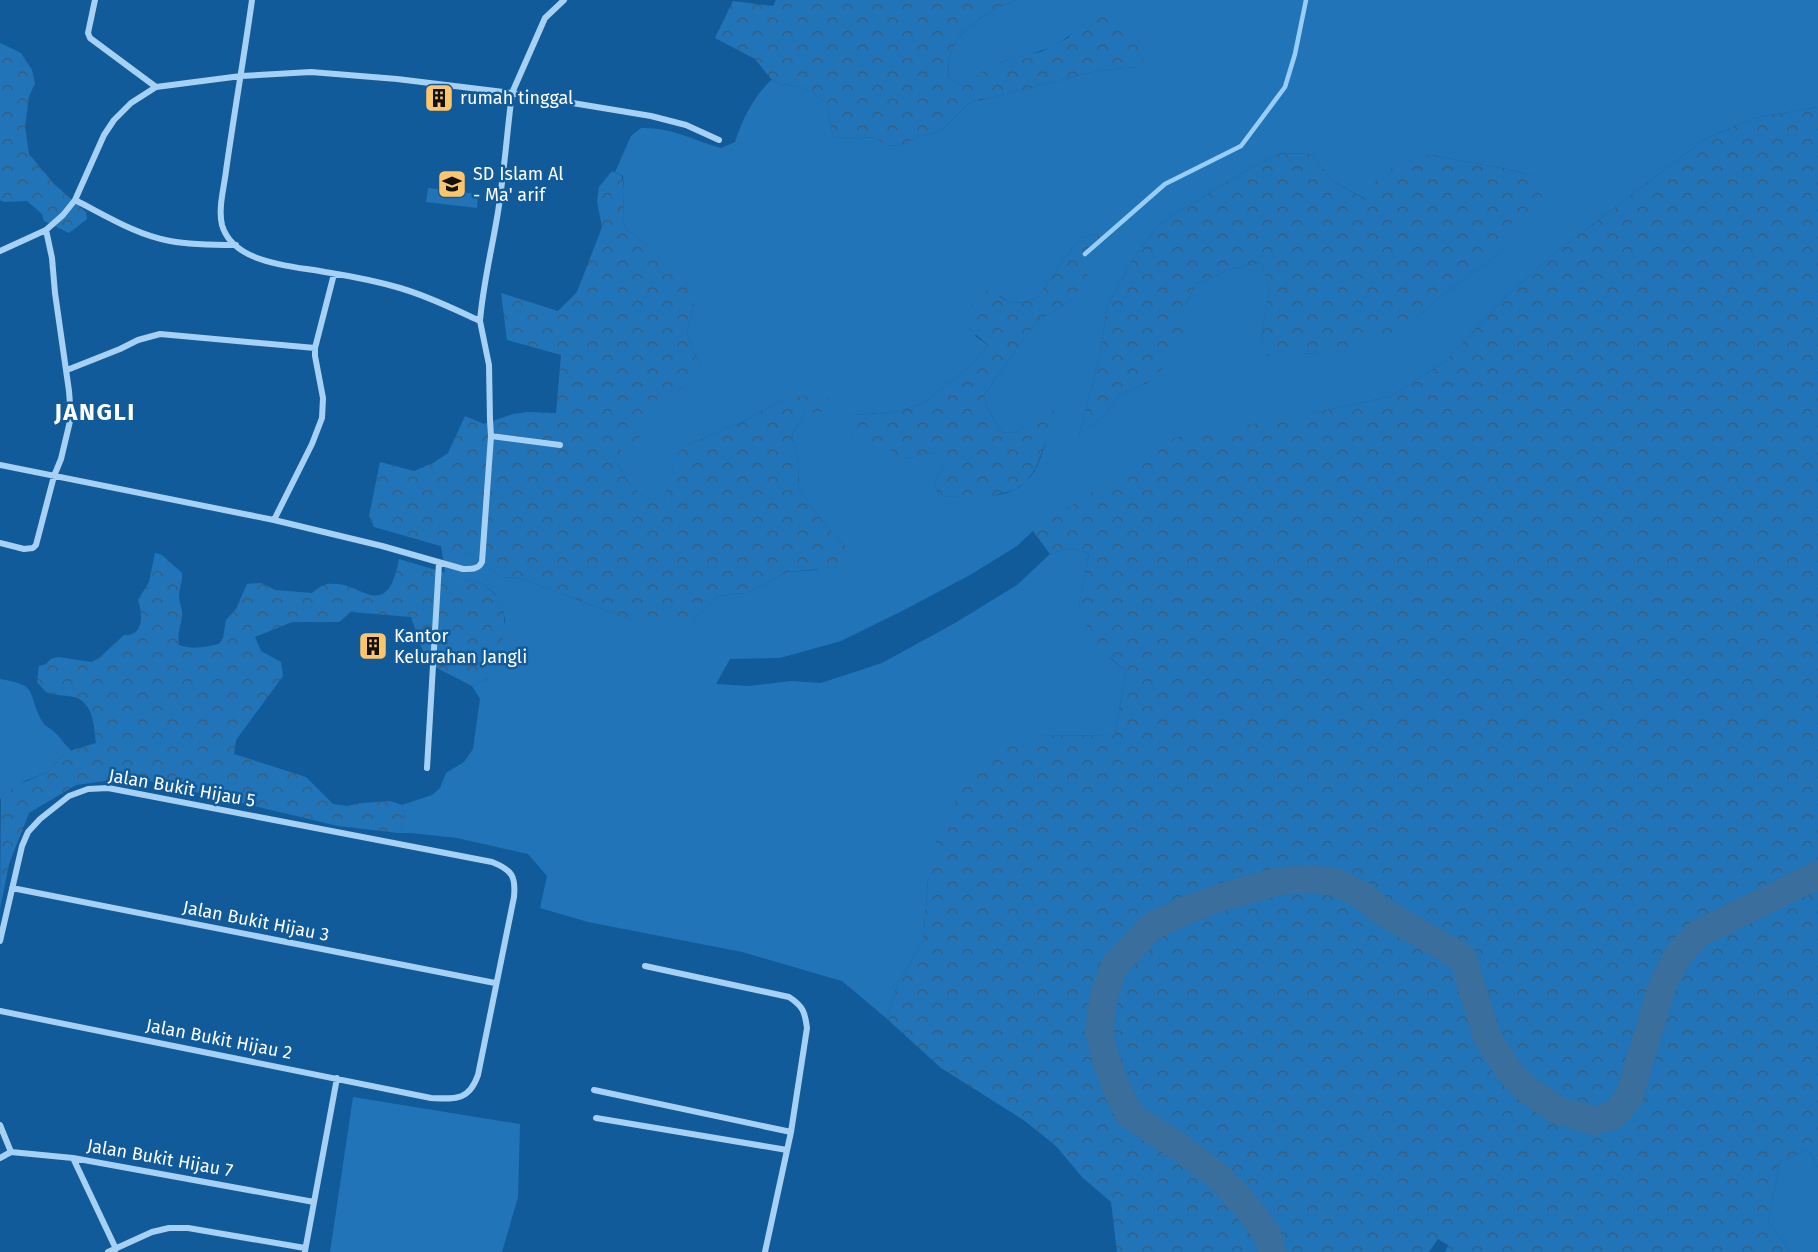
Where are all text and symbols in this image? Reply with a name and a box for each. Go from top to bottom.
building icon: rumah tinggal [423,82,455,114]
place label: rumah tinggal [460,87,573,109]
place label: SD Islam Al - Ma' arif [473,163,564,206]
school or university icon: SD Islam Al - Ma' arif [436,168,468,200]
district label: JANGLI [53,398,136,426]
place label: Kantor Kelurahan Jangli [394,625,527,668]
building icon: Kantor Kelurahan Jangli [357,630,389,662]
street label: Jalan Bukit Hijau 5 [107,764,257,812]
street label: Jalan Bukit Hijau 3 [181,896,331,946]
street label: Jalan Bukit Hijau 2 [144,1014,294,1064]
street label: Jalan Bukit Hijau 7 [85,1134,235,1182]

